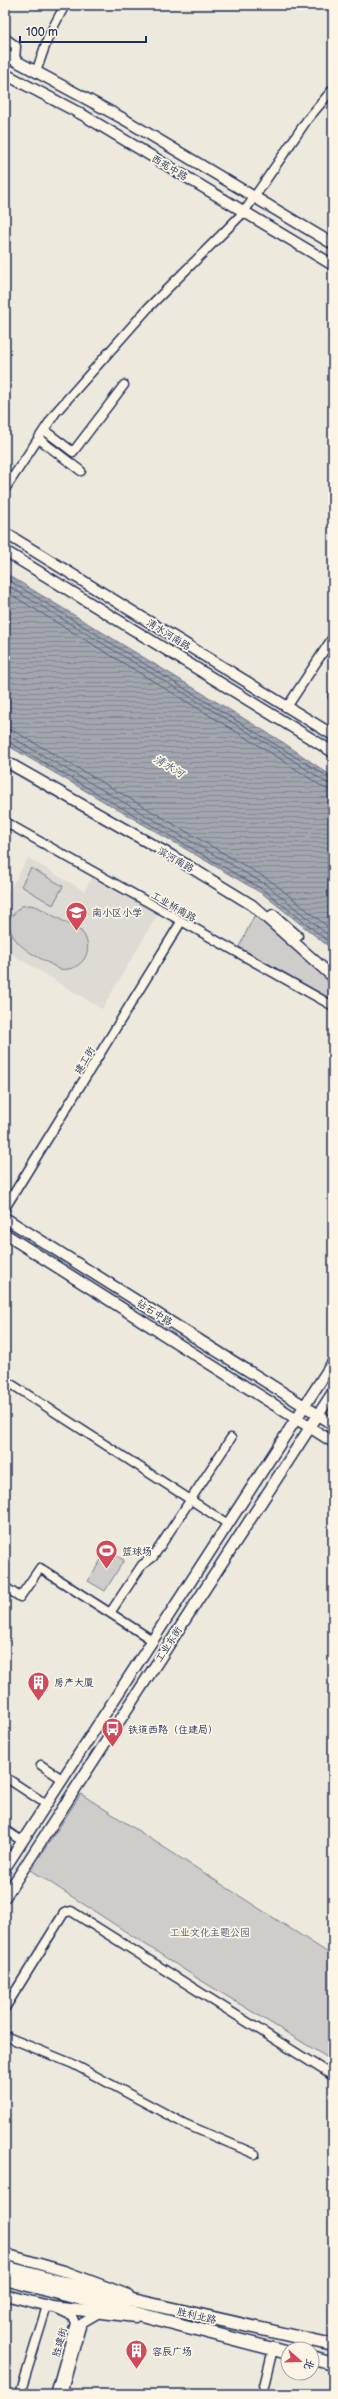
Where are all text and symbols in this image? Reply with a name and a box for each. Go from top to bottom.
scale bar [20,18,146,44]
text: 100 m [26,25,58,40]
street label: 西苑中路 [149,152,190,183]
street label: 清水河南路 [144,617,193,653]
water label: 清水河 [151,752,188,782]
street label: 滨河南路 [155,845,196,875]
street label: 工业桥南路 [149,889,198,925]
school or university icon: 南小区小学 [63,899,89,932]
place label: 南小区小学 [92,907,142,919]
street label: 建工街 [72,1045,98,1076]
street label: 钻石中路 [134,1297,175,1329]
sports icon: 篮球场 [93,1538,119,1571]
place label: 篮球场 [122,1546,152,1558]
street label: 工业东街 [153,1625,185,1665]
building icon: 房产大厦 [25,1669,51,1702]
place label: 房产大厦 [54,1677,94,1689]
bus stop icon: 铁道西路（住建局） [100,1716,126,1749]
place label: 铁道西路（住建局） [128,1724,218,1736]
park label: 工业文化主题公园 [170,1927,250,1939]
street label: 胜利北路 [176,2306,218,2326]
street label: 胜建街 [50,2326,70,2358]
building icon: 容辰广场 [124,2338,150,2371]
north arrow [280,2341,320,2381]
place label: 容辰广场 [152,2346,192,2358]
text: 北 [301,2357,317,2372]

